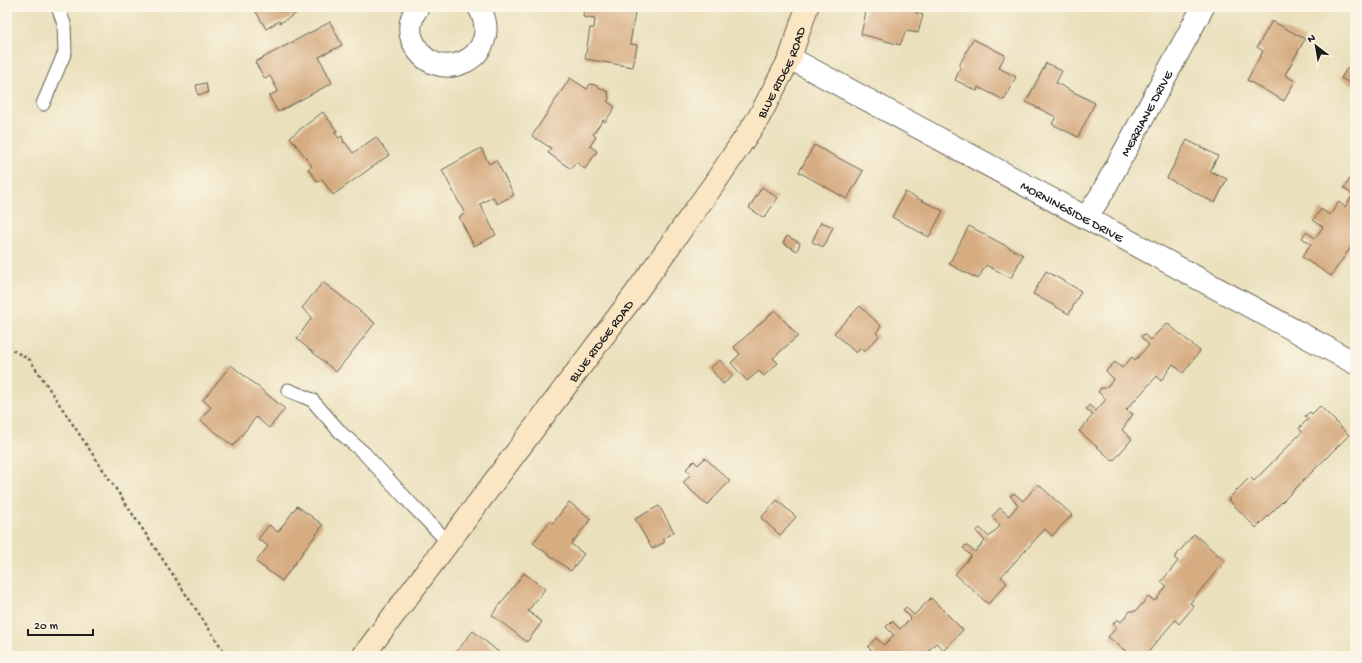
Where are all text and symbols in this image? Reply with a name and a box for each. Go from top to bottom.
street label: BLUE RIDGE ROAD [754,25,810,122]
north arrow [1296,26,1336,66]
text: N [1306,32,1318,46]
street label: MERRIANE DRIVE [1119,68,1177,159]
street label: MORNINGSIDE DRIVE [1017,179,1126,247]
street label: BLUE RIDGE ROAD [566,297,638,386]
scale bar [28,611,93,637]
text: 20 m [34,620,59,634]

